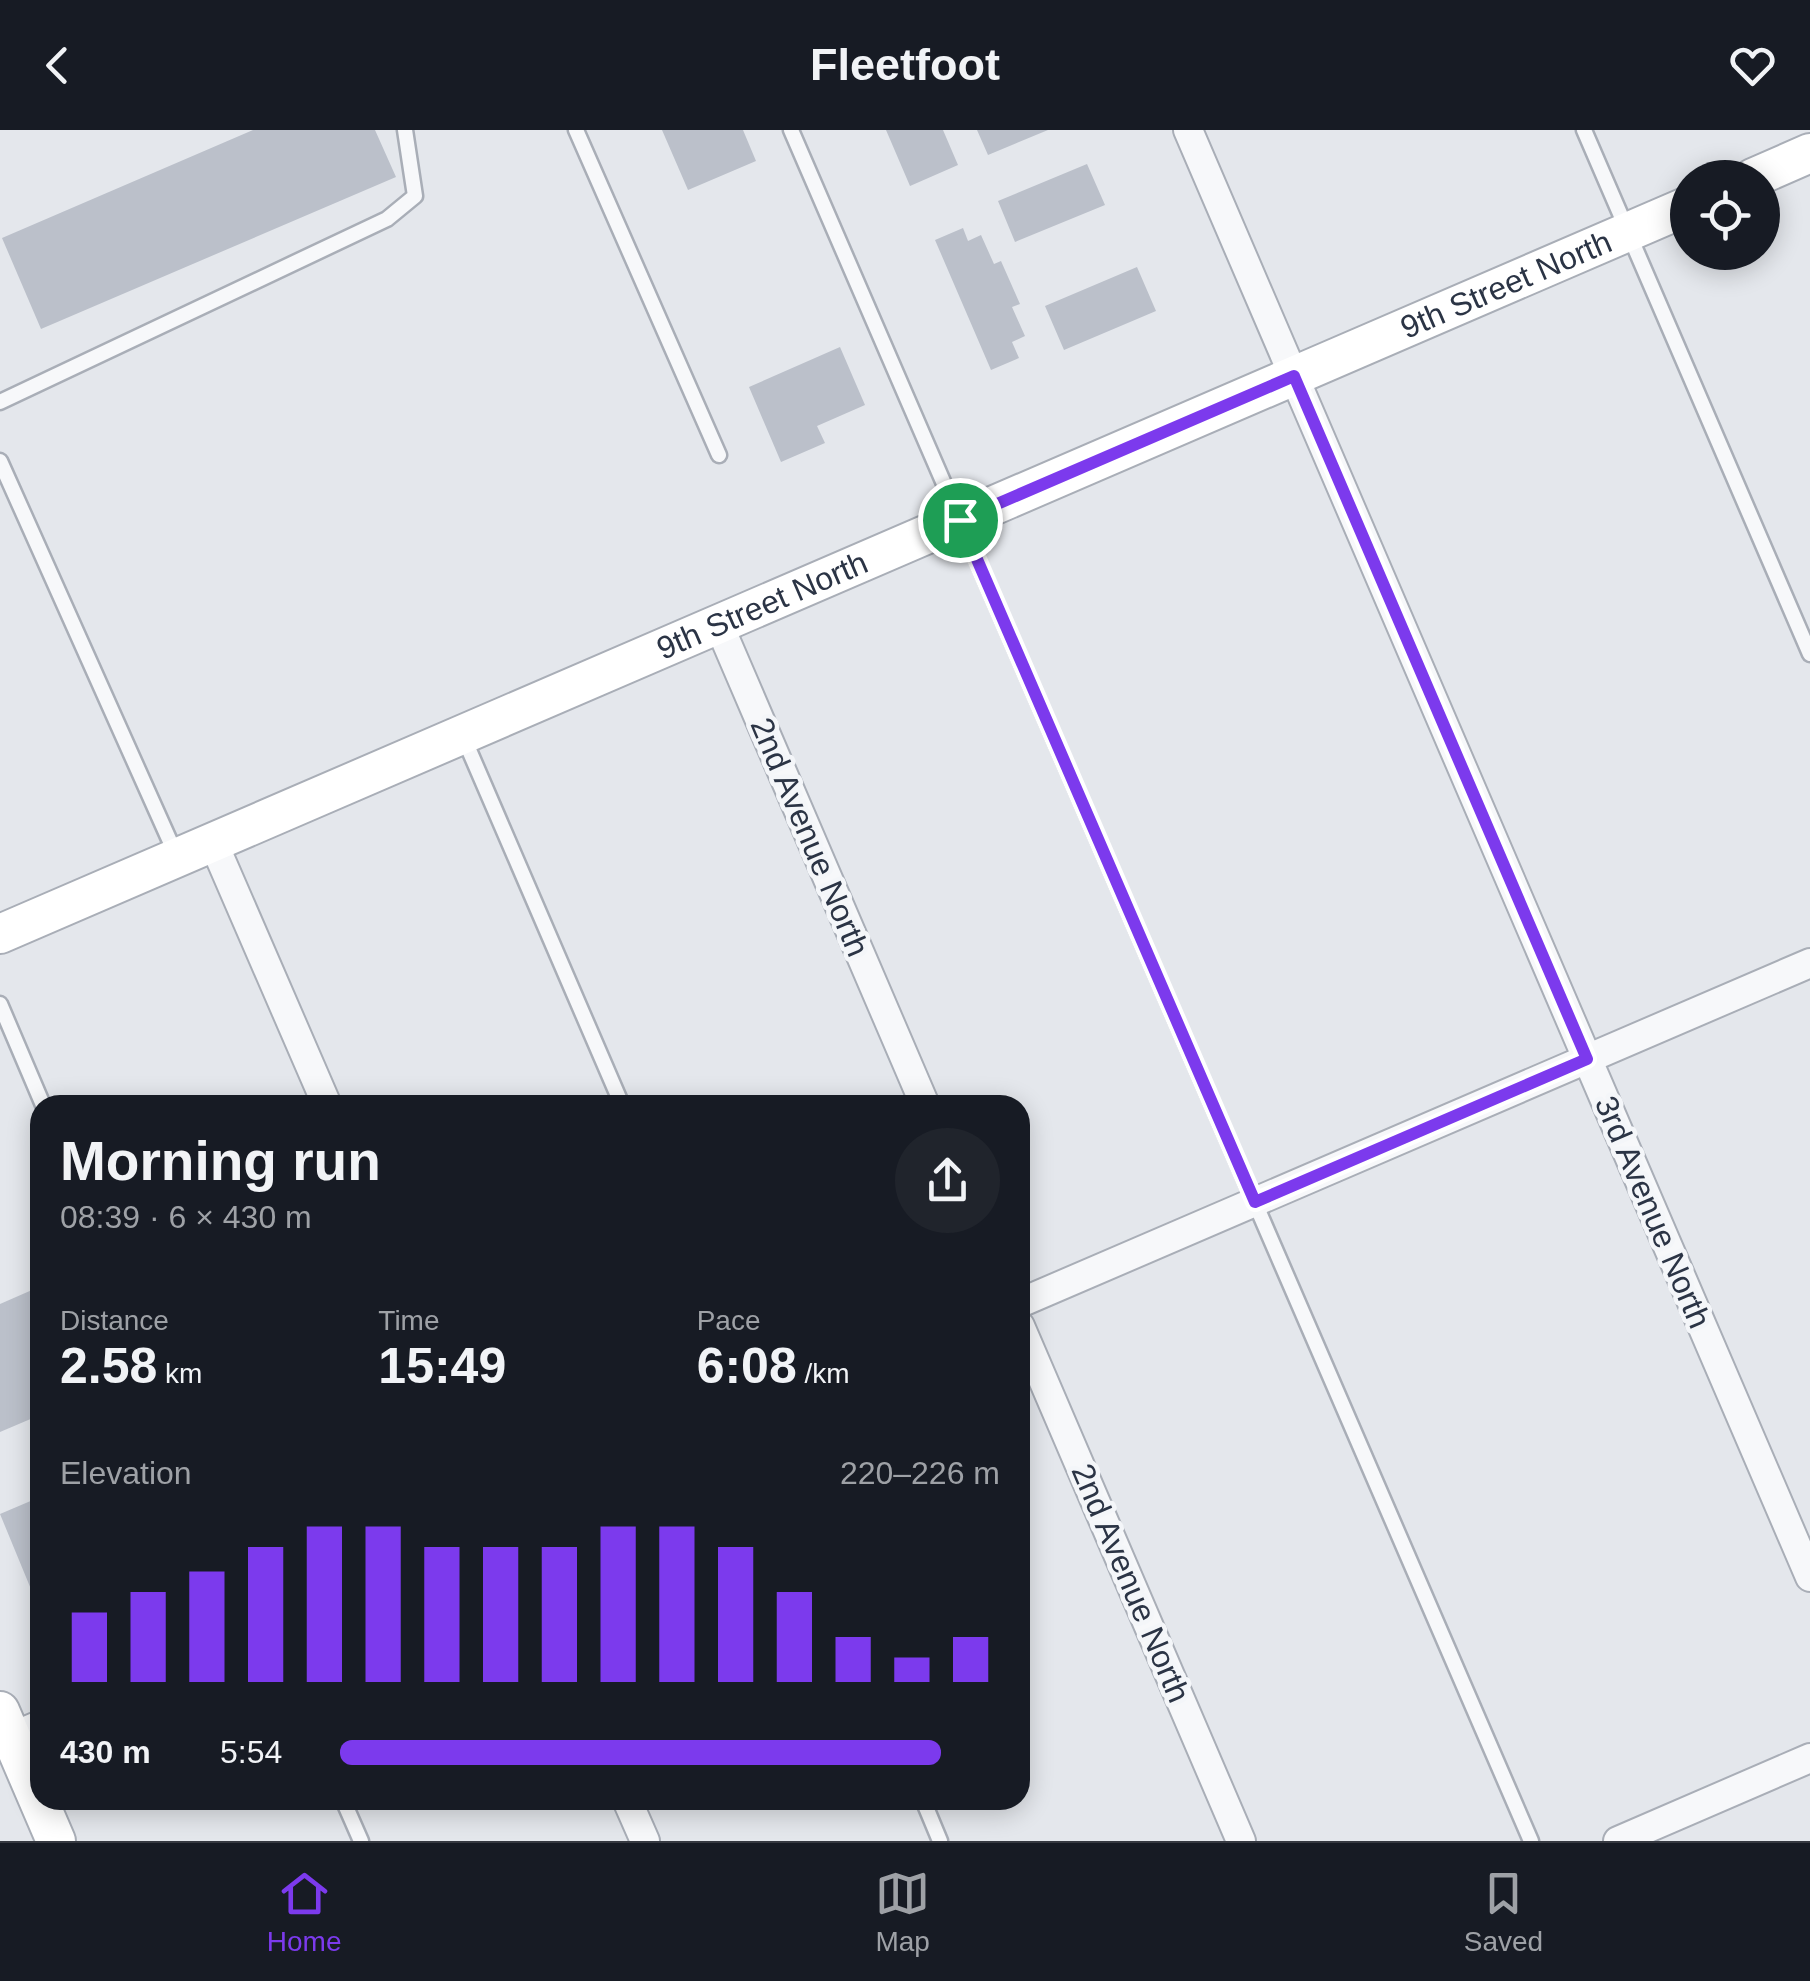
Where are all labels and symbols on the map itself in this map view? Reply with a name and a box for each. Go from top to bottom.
street label: 9th Street North [1395,223,1617,346]
pin [918,478,1003,563]
street label: 9th Street North [651,544,873,667]
street label: 2nd Avenue North [743,712,877,962]
street label: 3rd Avenue North [1588,1091,1718,1333]
street label: 2nd Avenue North [1064,1458,1198,1708]

